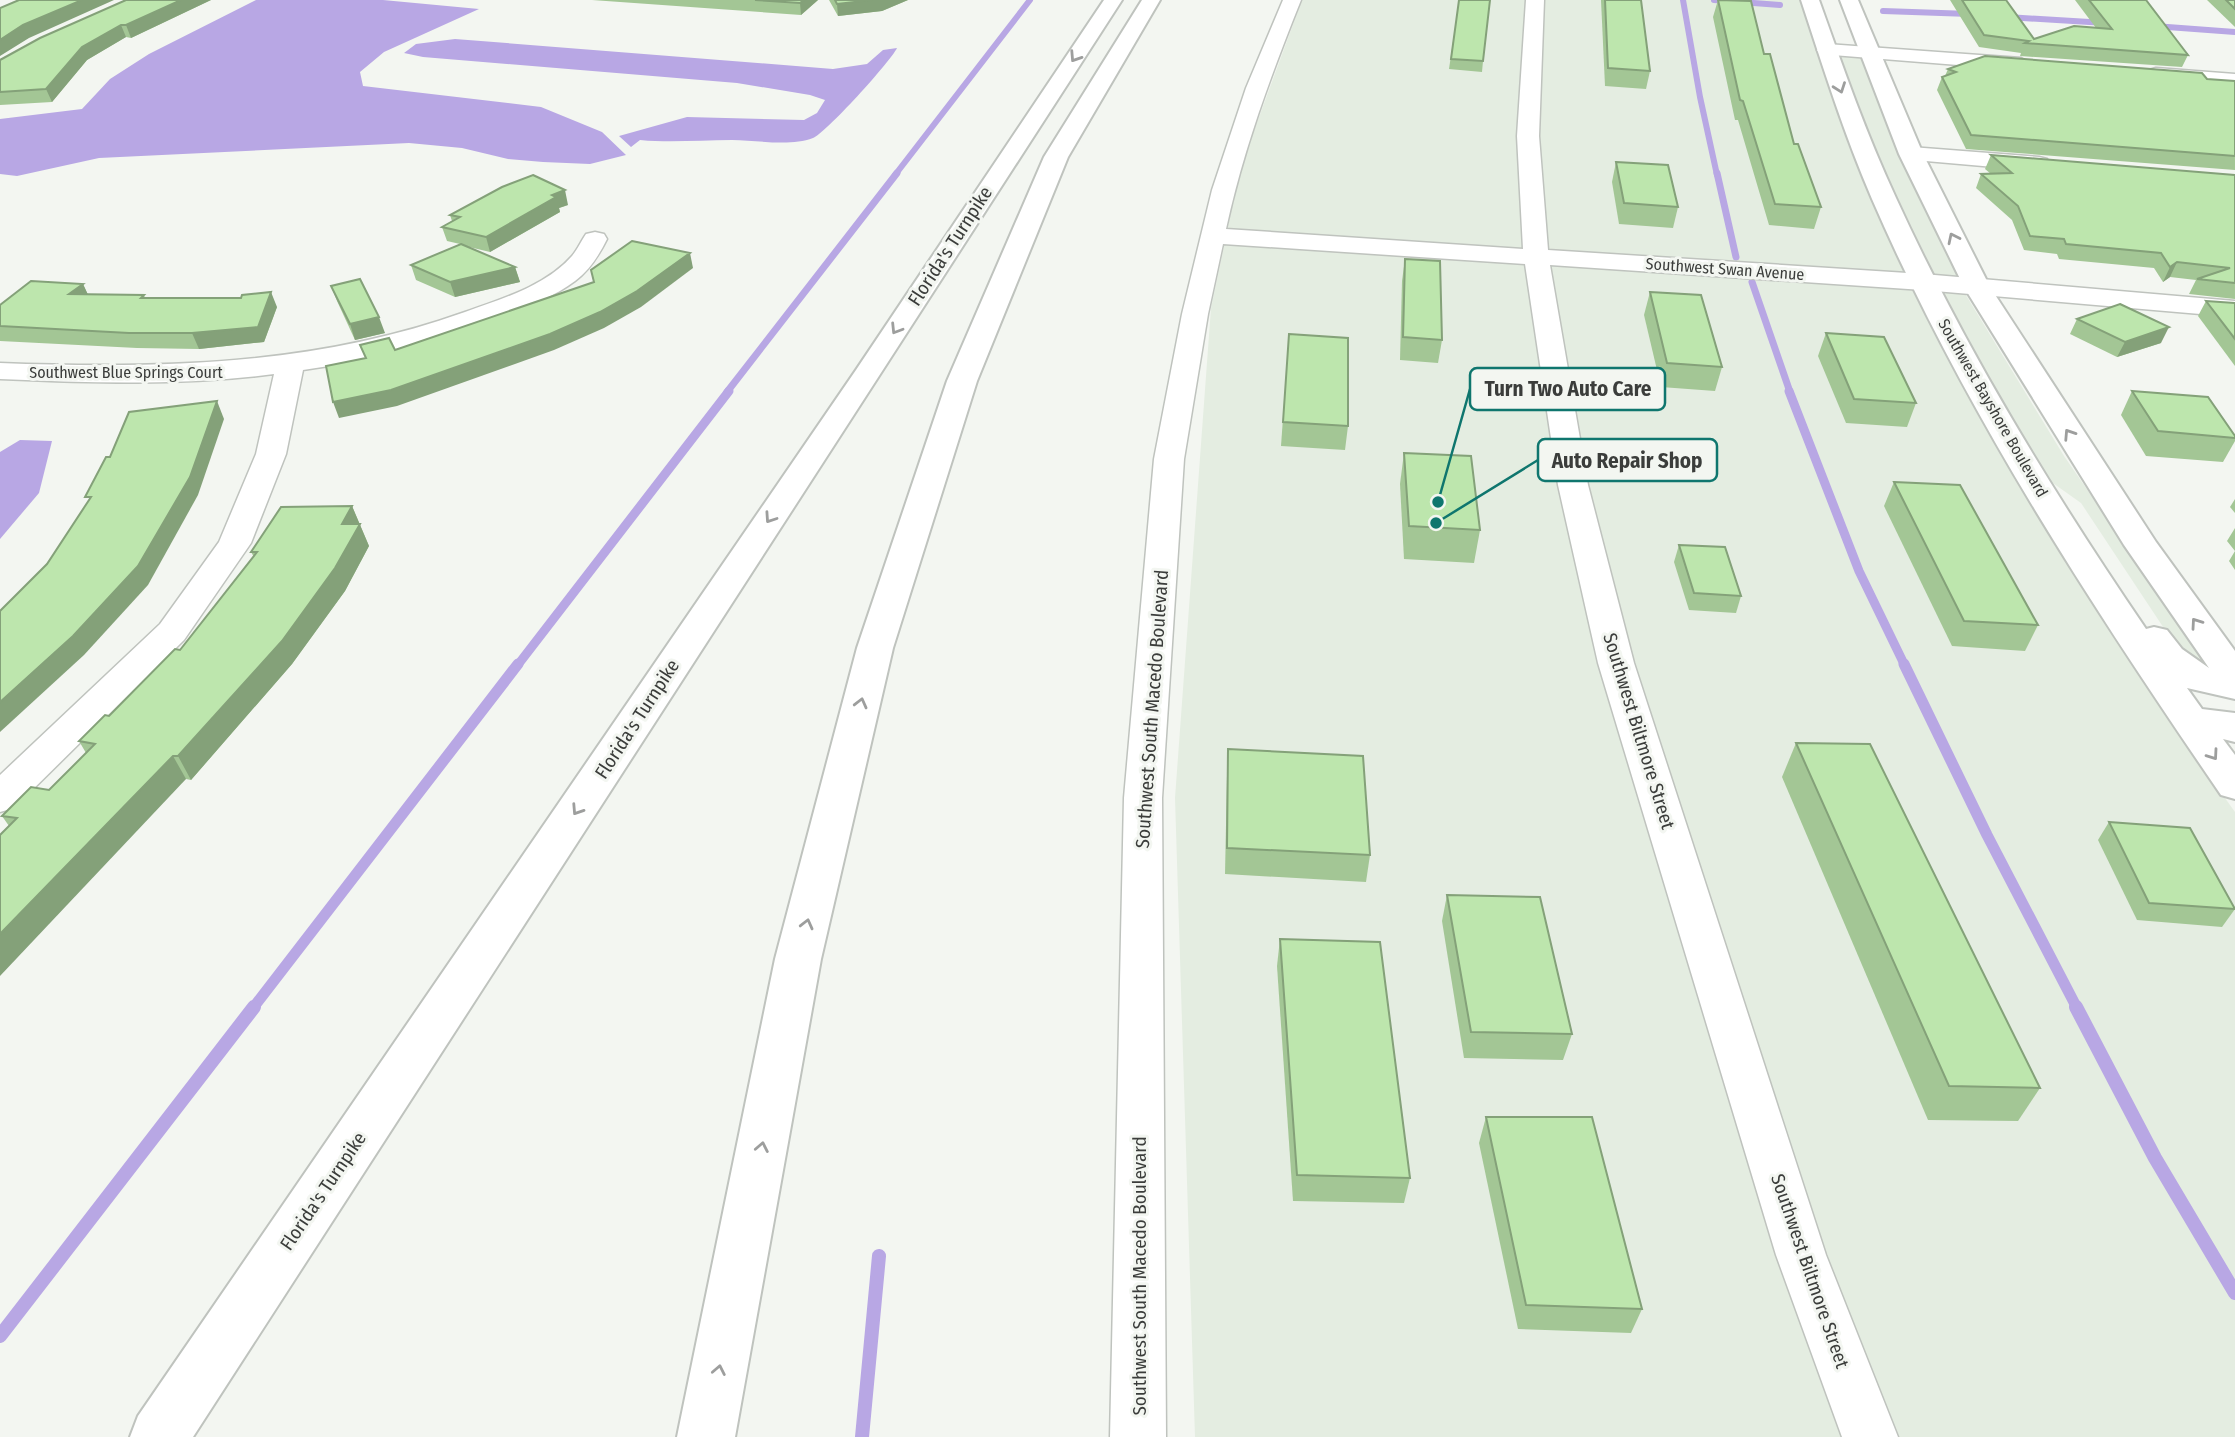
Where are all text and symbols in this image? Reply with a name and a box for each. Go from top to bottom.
one-way arrow [1071,49,1083,62]
one-way arrow [1832,81,1846,93]
street label: Florida's Turnpike [903,182,997,310]
one-way arrow [1948,233,1962,245]
street label: Southwest Swan Avenue [1645,254,1805,284]
street label: Southwest Bayshore Boulevard [1934,316,2052,500]
one-way arrow [892,321,905,334]
street label: Southwest Blue Springs Court [29,363,224,382]
callout: Turn Two Auto Care [1470,368,1665,410]
text: Turn Two Auto Care [1485,376,1652,402]
one-way arrow [2064,429,2077,442]
callout: Auto Repair Shop [1538,439,1717,481]
text: Auto Repair Shop [1551,448,1702,474]
one-way arrow [766,511,779,524]
street label: Southwest South Macedo Boulevard [1131,569,1173,849]
one-way arrow [2192,618,2204,631]
street label: Southwest Biltmore Street [1598,630,1680,833]
street label: Florida's Turnpike [590,655,684,783]
one-way arrow [853,697,867,709]
one-way arrow [2205,747,2217,760]
one-way arrow [572,802,585,815]
one-way arrow [798,918,813,930]
street label: Florida's Turnpike [275,1128,371,1254]
street label: Southwest South Macedo Boulevard [1128,1136,1151,1416]
one-way arrow [754,1141,769,1153]
street label: Southwest Biltmore Street [1766,1171,1854,1372]
one-way arrow [711,1364,726,1376]

